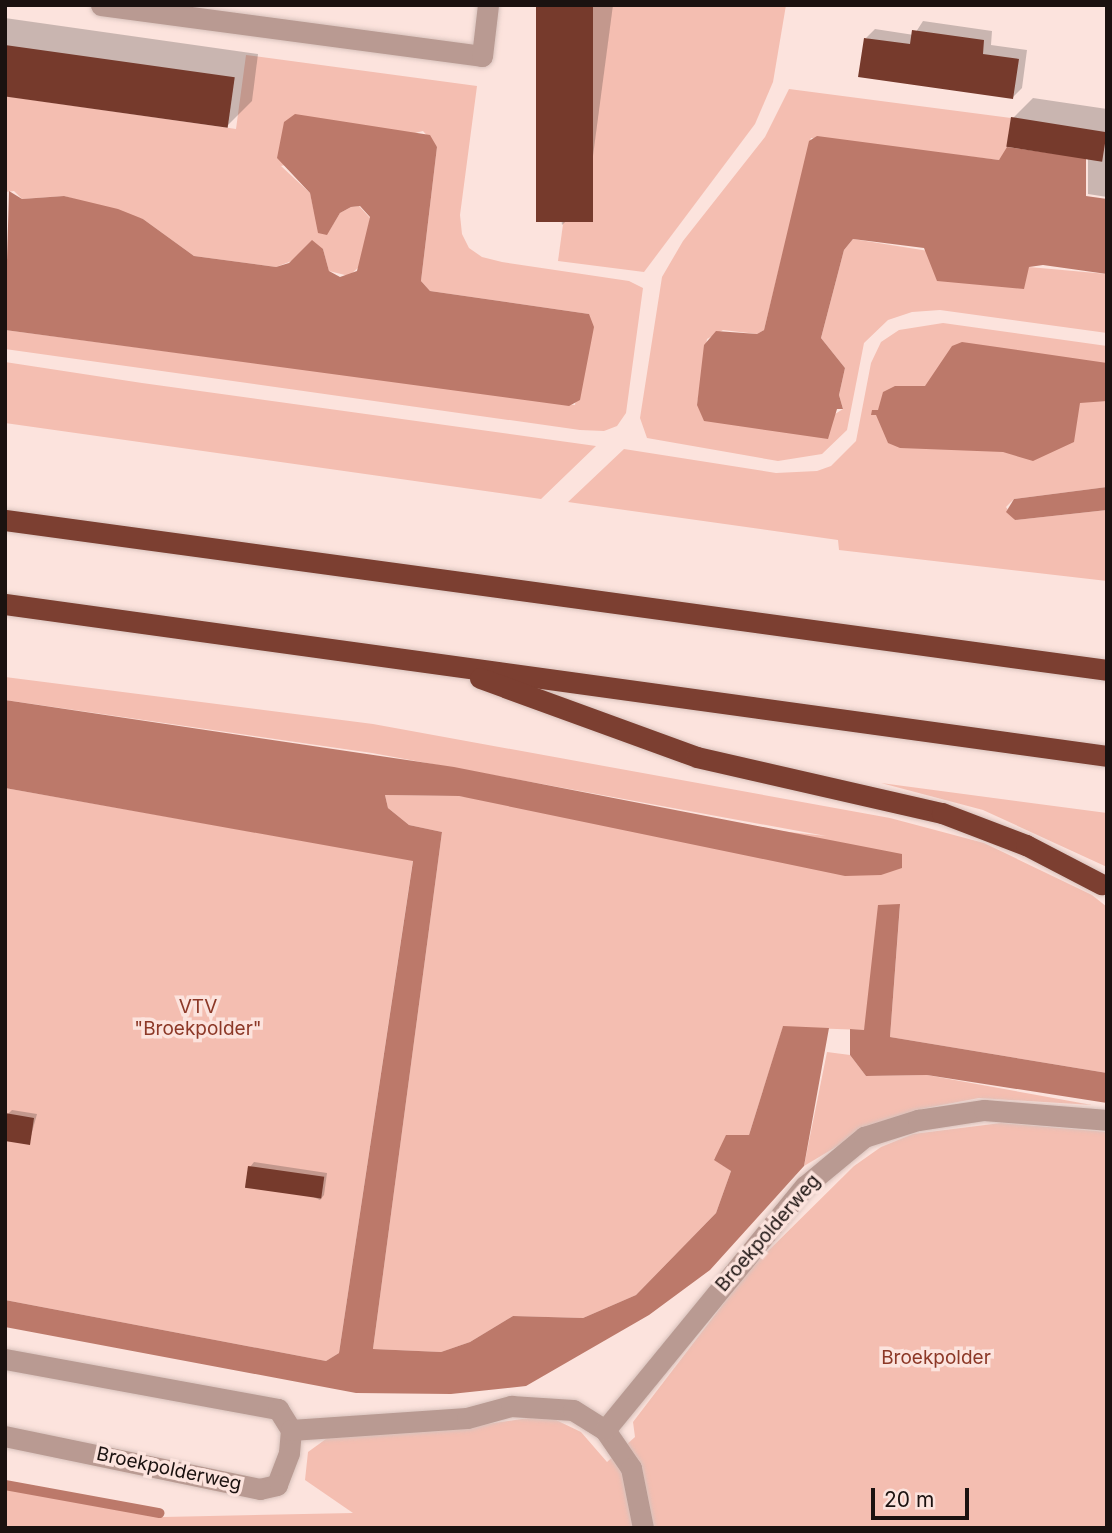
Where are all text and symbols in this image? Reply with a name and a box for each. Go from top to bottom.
park label: VTV "Broekpolder" [134,996,262,1040]
street label: Broekpolderweg [711,1170,825,1296]
park label: Broekpolder [881,1347,991,1369]
street label: Broekpolderweg [94,1442,244,1496]
scale bar [874,1474,972,1518]
text: 20 m [884,1487,934,1512]

